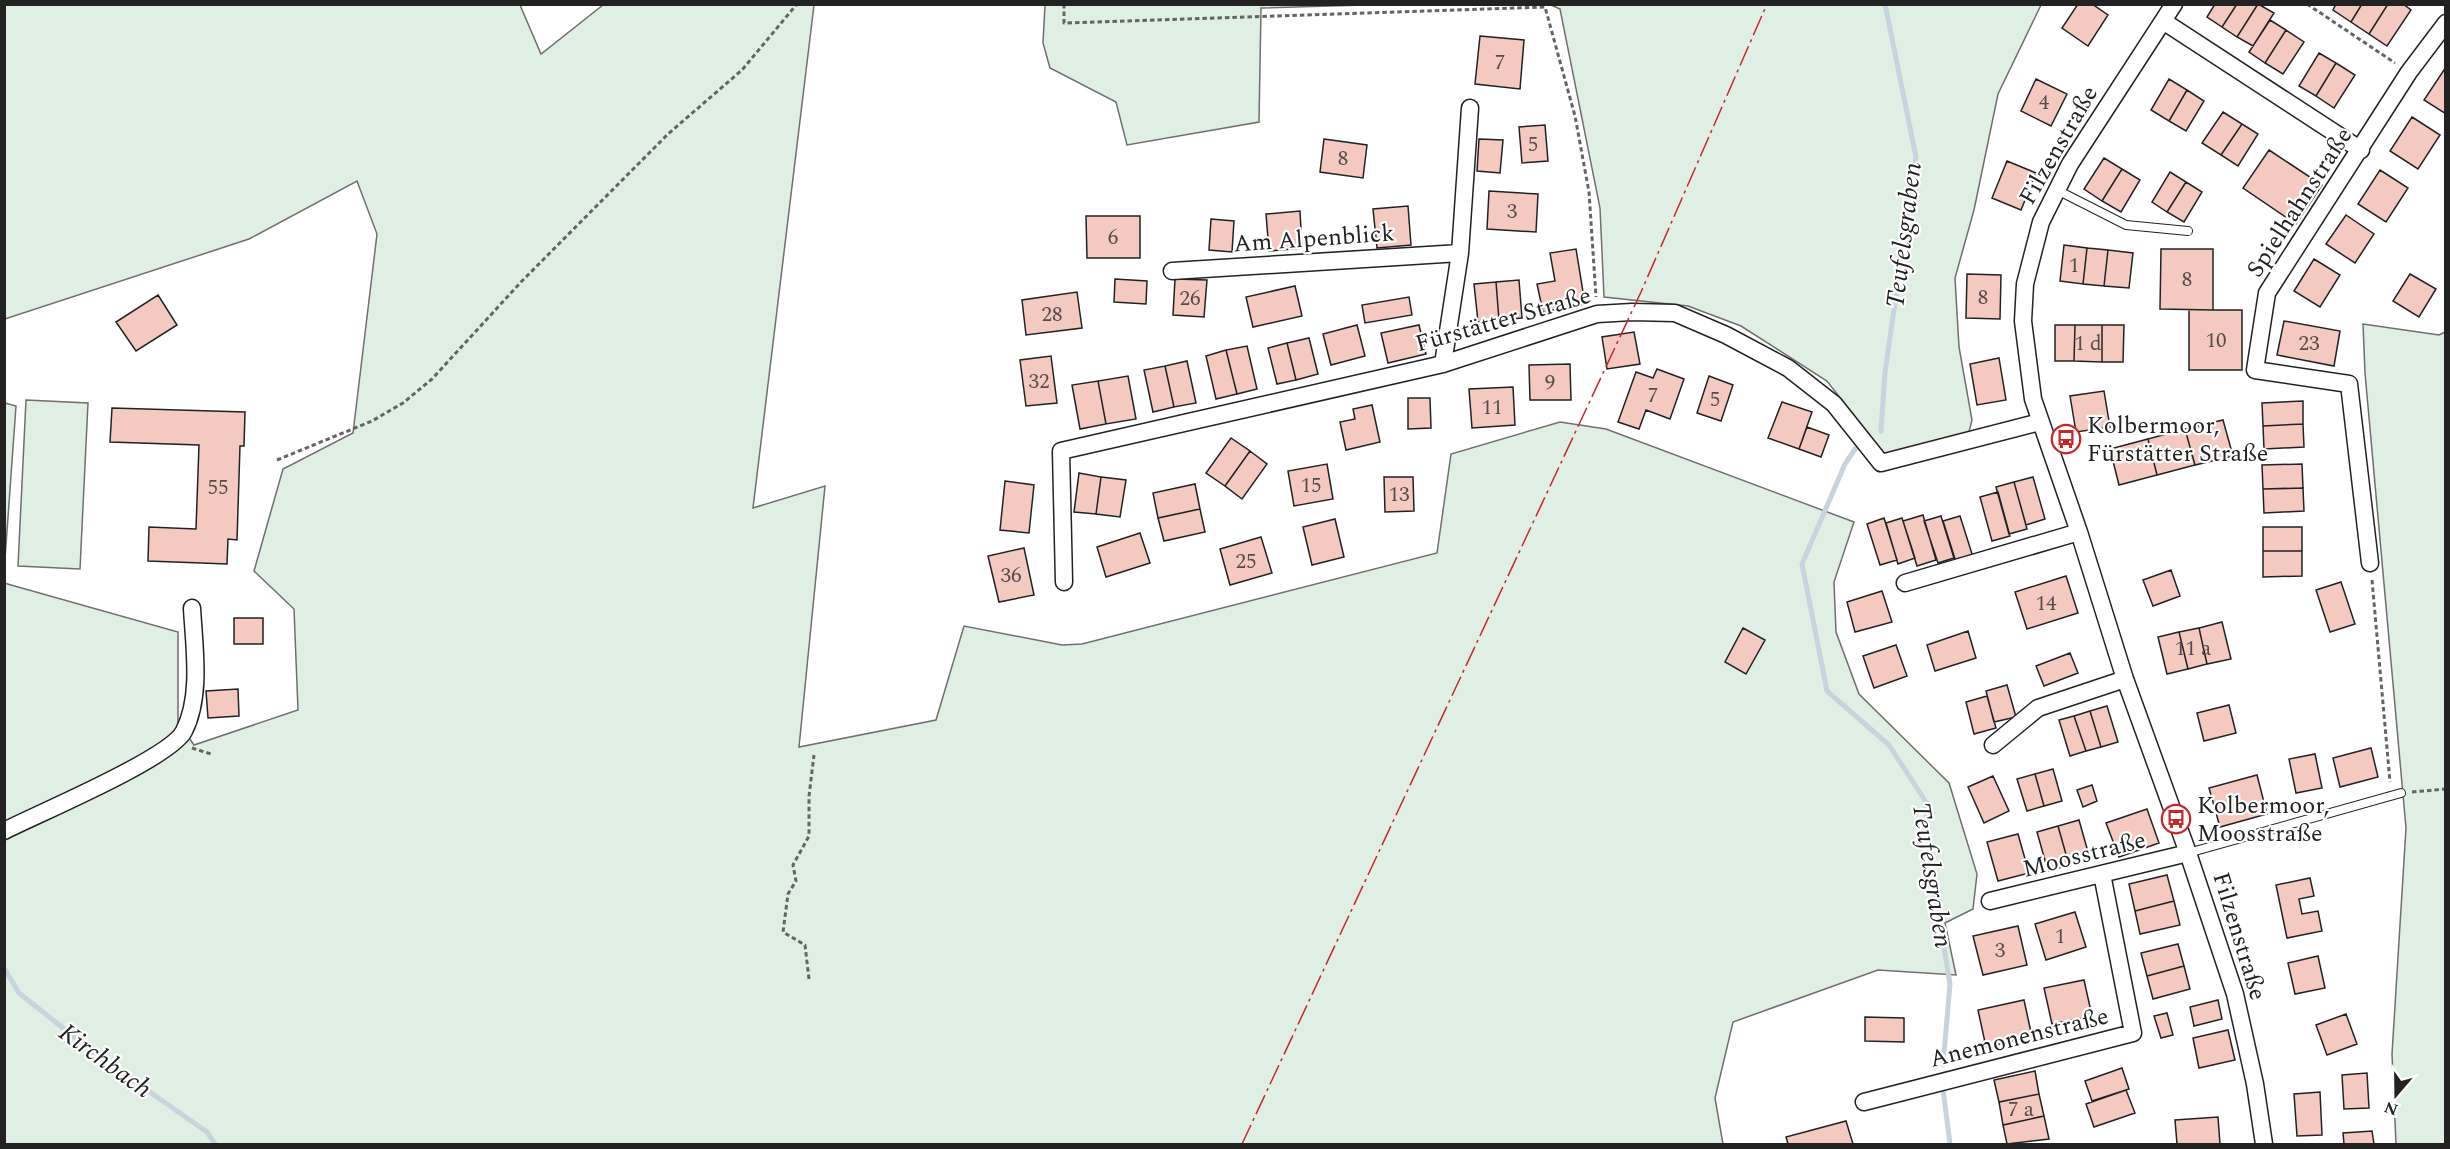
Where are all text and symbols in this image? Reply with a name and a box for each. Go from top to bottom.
house number: 7 [1495,47,1505,79]
street label: Filzenstraße [2010,79,2108,212]
house number: 4 [2039,87,2050,119]
street label: Spielhahnstraße [2238,120,2362,285]
house number: 5 [1528,129,1538,161]
house number: 8 [1338,143,1348,175]
water label: Teufelsgraben [1875,160,1933,310]
house number: 3 [1507,196,1518,228]
street label: Am Alpenblick [1232,215,1396,263]
house number: 6 [1108,222,1118,254]
house number: 1 [2069,250,2079,282]
house number: 8 [2182,264,2192,296]
street label: Fürstätter Straße [1411,278,1595,362]
house number: 8 [1978,282,1988,314]
house number: 26 [1180,283,1201,315]
house number: 28 [1042,299,1063,331]
house number: 10 [2206,325,2227,357]
house number: 1 d [2074,328,2102,360]
house number: 23 [2299,328,2320,360]
house number: 32 [1029,366,1050,398]
house number: 9 [1545,367,1555,399]
house number: 7 [1648,380,1658,412]
house number: 5 [1710,384,1720,416]
house number: 11 [1482,392,1503,424]
place label: Kolbermoor, Fürstätter Straße [2087,408,2268,472]
bus stop icon: Kolbermoor, Fürstätter Straße [2050,423,2082,455]
house number: 15 [1301,470,1322,502]
house number: 55 [208,472,229,504]
house number: 13 [1389,479,1410,511]
house number: 25 [1236,546,1257,578]
house number: 36 [1001,560,1022,592]
house number: 14 [2036,588,2057,620]
house number: 11 a [2175,633,2212,665]
place label: Kolbermoor, Moosstraße [2197,788,2330,852]
water label: Teufelsgraben [1901,800,1963,951]
bus stop icon: Kolbermoor, Moosstraße [2160,803,2192,835]
street label: Moosstraße [2019,822,2150,888]
street label: Filzenstraße [2202,868,2276,1005]
house number: 1 [2055,921,2065,953]
house number: 3 [1995,935,2006,967]
street label: Anemonenstraße [1926,998,2112,1078]
water label: Kirchbach [50,1013,161,1108]
north arrow [2366,1065,2426,1125]
house number: 7 a [2008,1094,2035,1126]
text: N [2381,1095,2401,1122]

